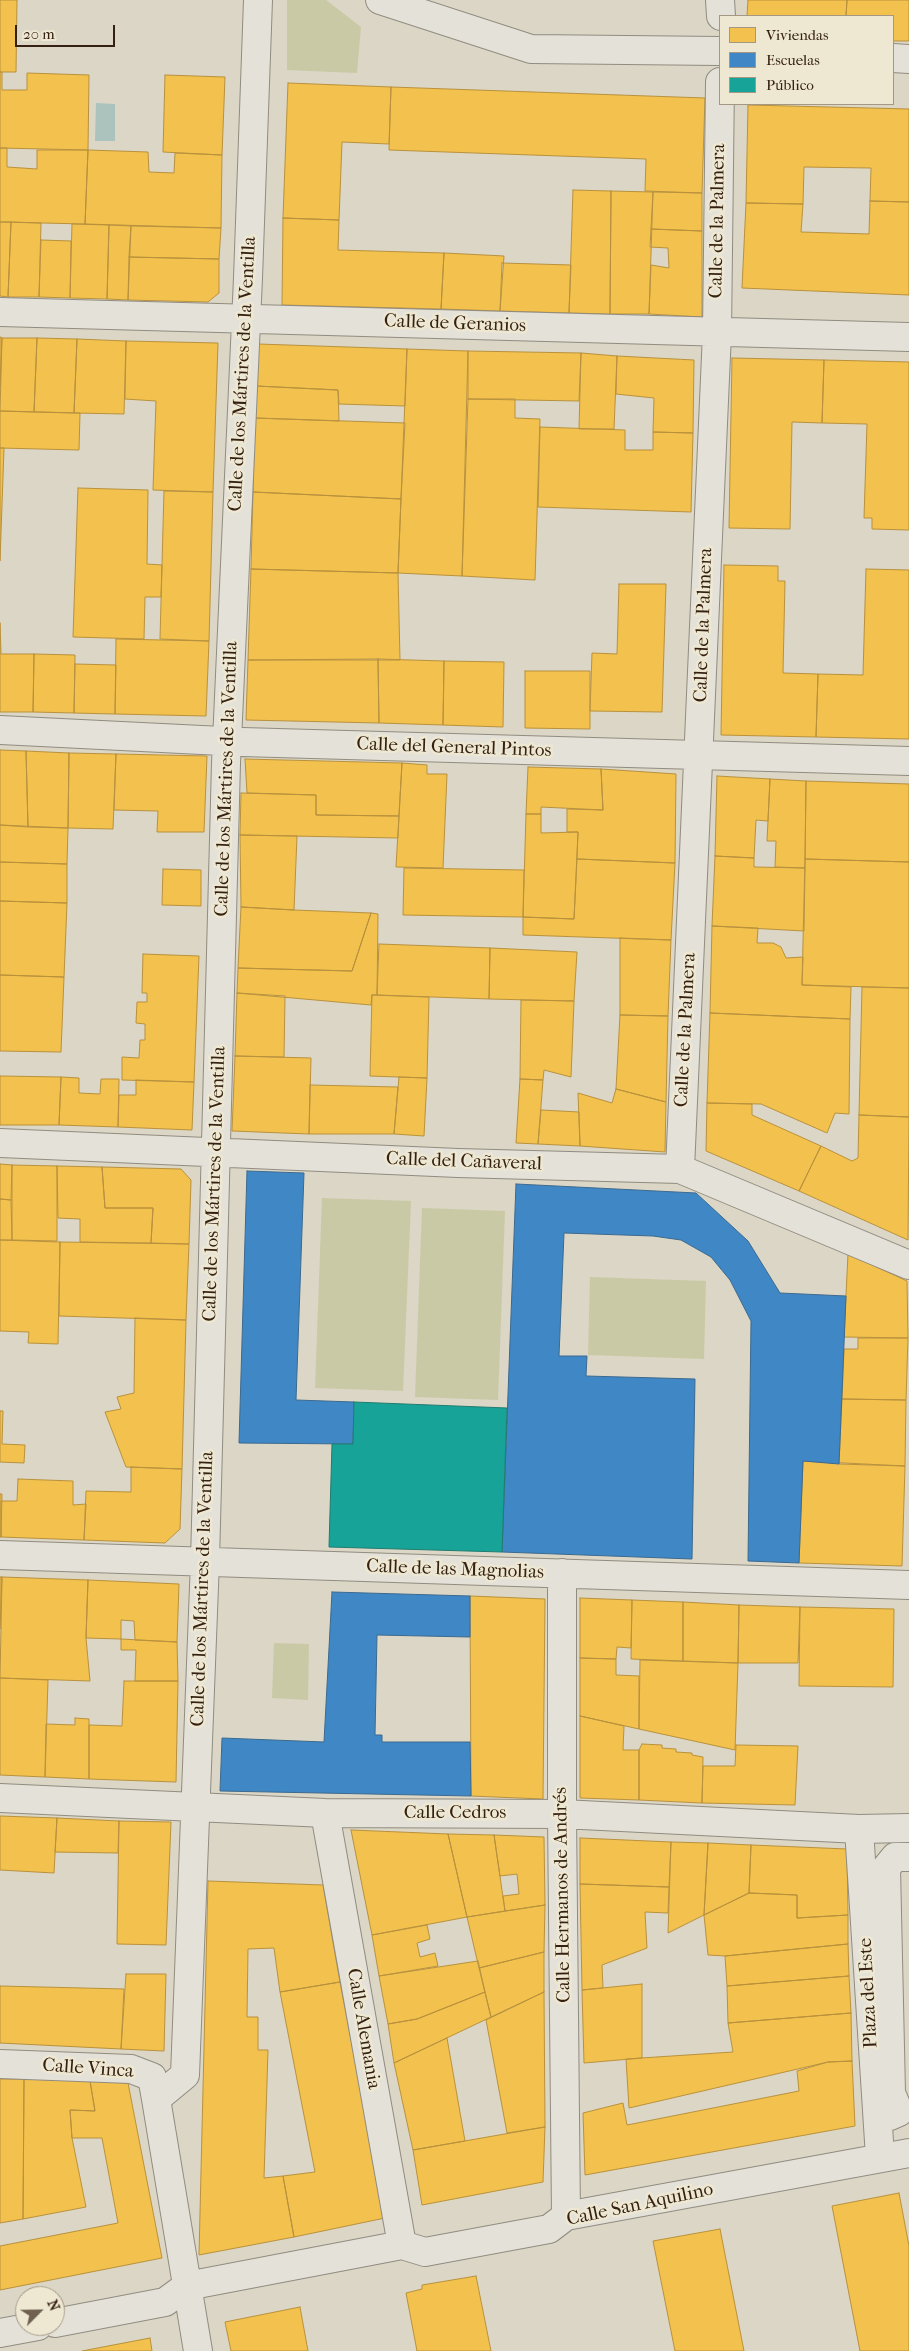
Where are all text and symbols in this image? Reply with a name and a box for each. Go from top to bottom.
scale bar [18,15,118,47]
legend [719,15,894,105]
text: 20 m [23,25,55,43]
text: Viviendas [766,26,828,44]
text: Escuelas [766,51,820,69]
text: Público [766,76,814,94]
street label: Calle de la Palmera [705,143,731,299]
street label: Calle de los Mártires de la Ventilla [224,236,262,512]
street label: Calle de Geranios [384,310,526,338]
street label: Calle de la Palmera [690,547,718,703]
street label: Calle de los Mártires de la Ventilla [211,641,243,917]
street label: Calle del General Pintos [356,733,552,763]
street label: Calle de la Palmera [671,952,701,1108]
street label: Calle de los Mártires de la Ventilla [199,1046,231,1322]
street label: Calle del Cañaveral [386,1148,542,1176]
street label: Calle de los Mártires de la Ventilla [187,1451,219,1727]
street label: Calle de las Magnolias [366,1556,544,1584]
street label: Calle Hermanos de Andrés [550,1787,576,2003]
street label: Calle Cedros [404,1802,506,1824]
street label: Plaza del Este [855,1937,883,2049]
street label: Calle Alemania [341,1967,385,2091]
street label: Calle Vinca [42,2054,134,2084]
street label: Calle San Aquilino [565,2178,715,2232]
north arrow [15,2286,65,2336]
text: N [43,2297,63,2314]

